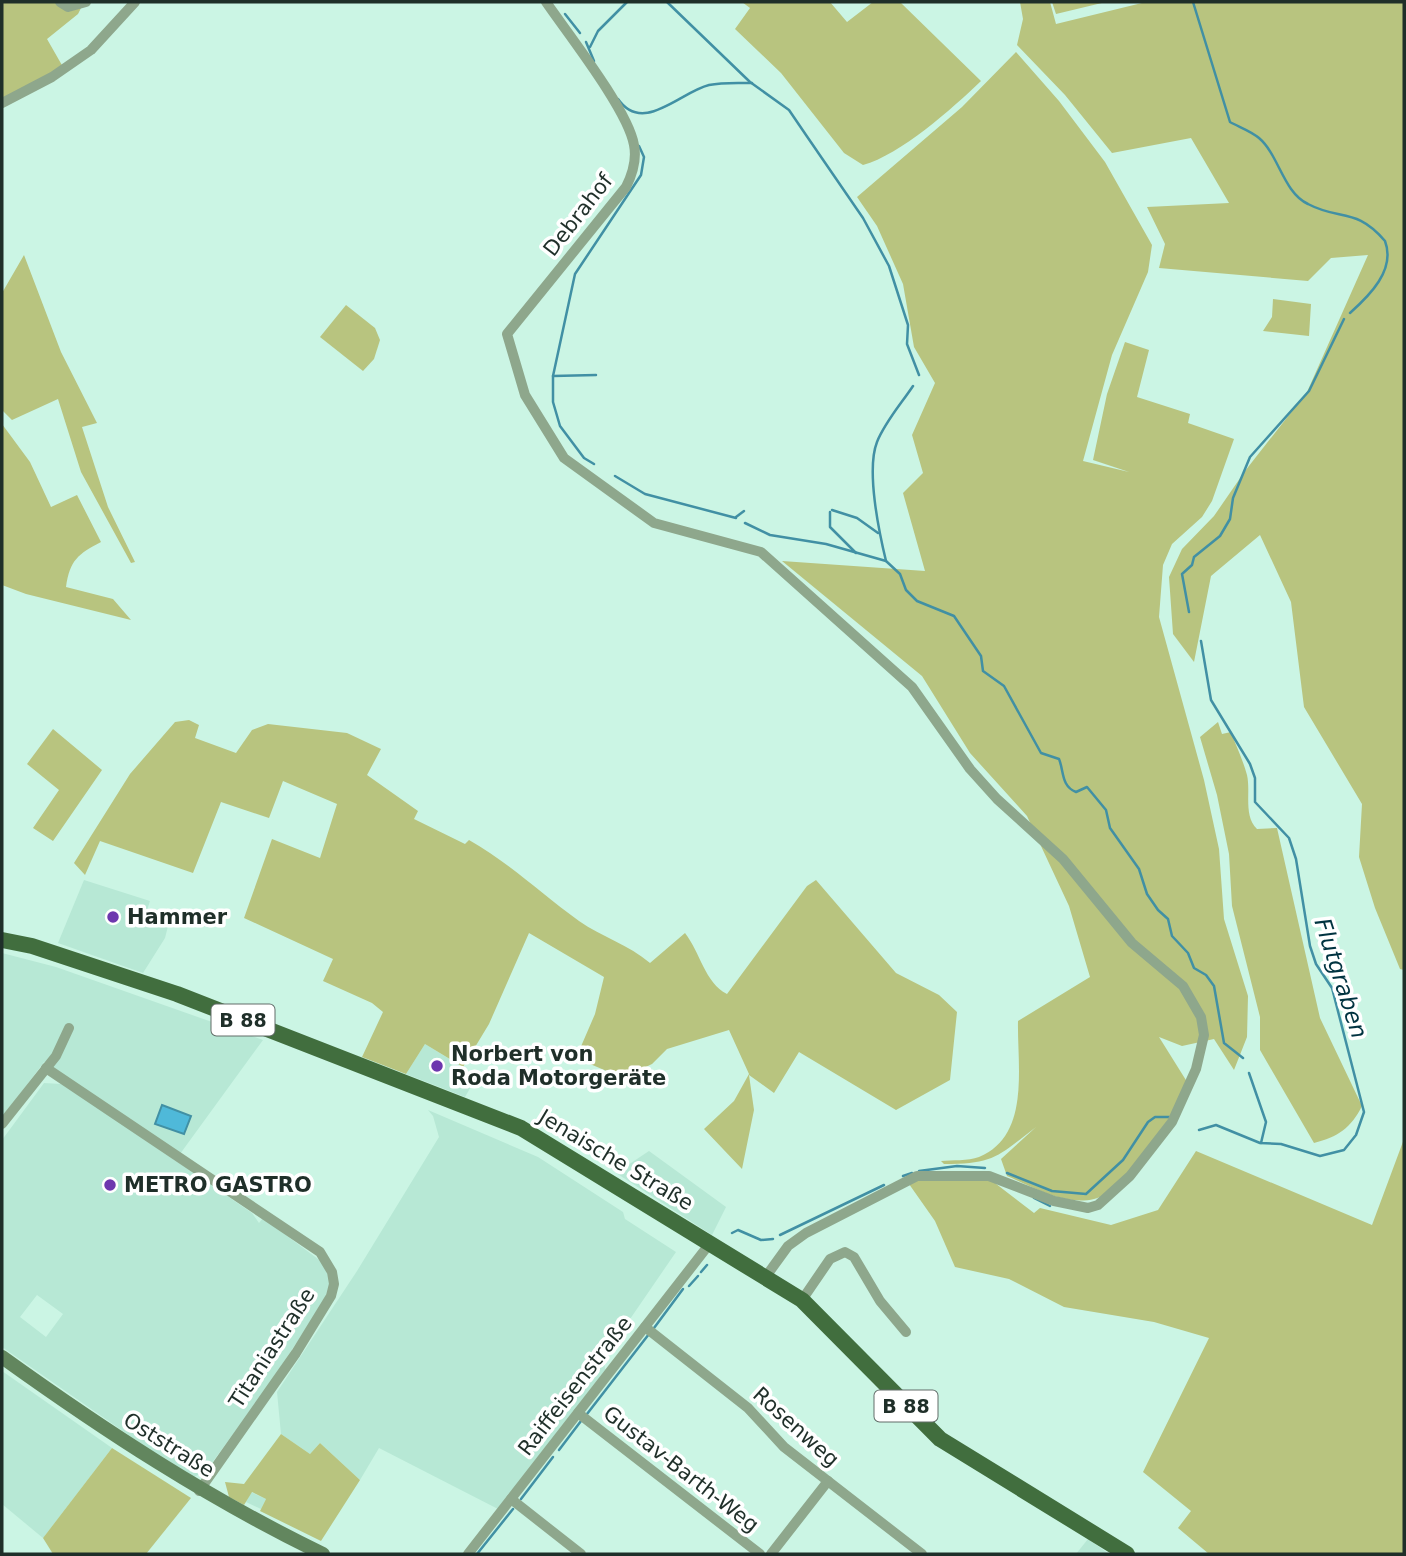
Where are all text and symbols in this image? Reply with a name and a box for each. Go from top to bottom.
street label: Debrahof [539,169,618,261]
place label: Hammer [127,905,228,929]
marker: Hammer [105,909,121,925]
water label: Flutgraben [1309,915,1373,1041]
road number: B 88 [212,1004,274,1036]
place label: Norbert von Roda Motorgeräte [451,1042,666,1090]
marker: Norbert von Roda Motorgeräte [429,1058,445,1074]
street label: Jenaische Straße [533,1103,697,1216]
place label: METRO GASTRO [124,1173,312,1197]
marker: METRO GASTRO [102,1177,118,1193]
street label: Titaniastraße [224,1284,320,1413]
street label: Raiffeisenstraße [513,1312,637,1460]
street label: Rosenweg [748,1382,844,1472]
road number: B 88 [874,1390,937,1422]
street label: Gustav-Barth-Weg [599,1401,763,1537]
street label: Oststraße [119,1408,219,1482]

